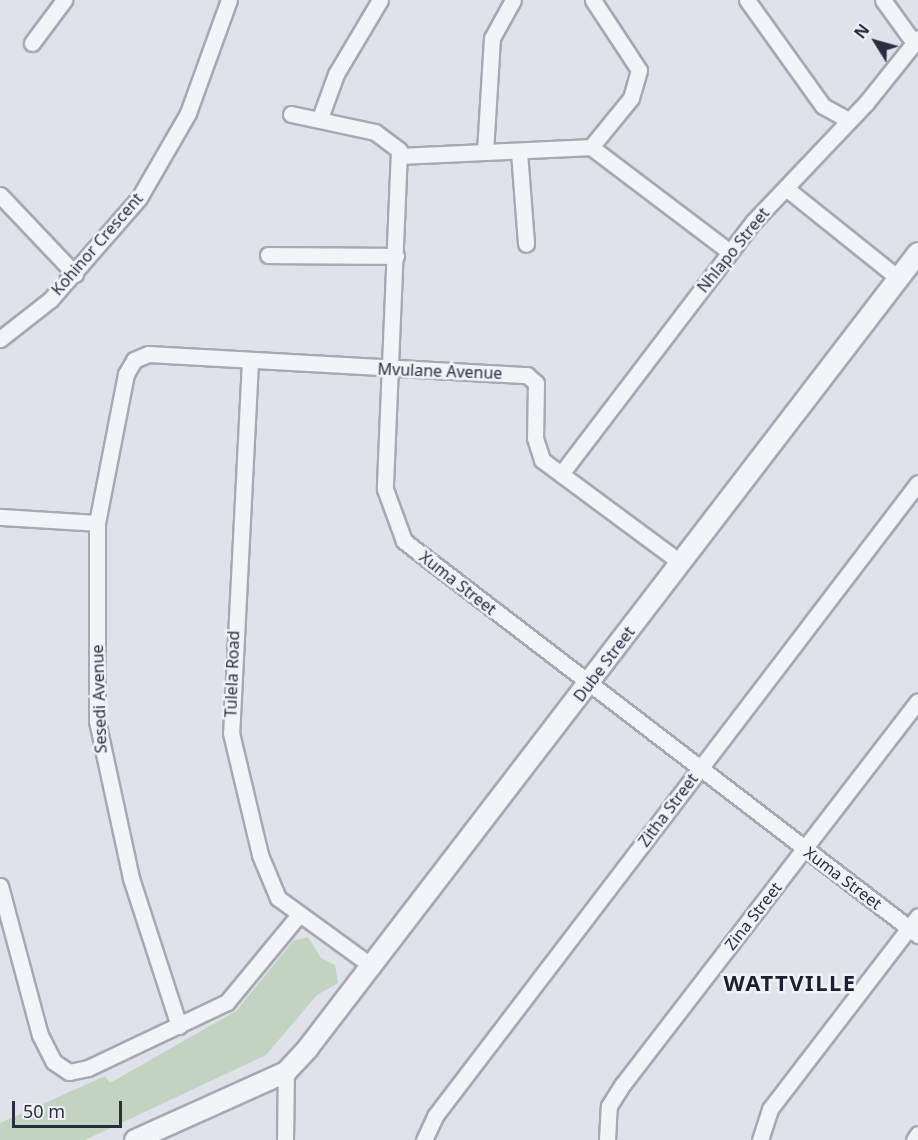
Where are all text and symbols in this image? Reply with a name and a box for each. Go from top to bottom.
north arrow [846,12,906,72]
text: N [849,19,874,43]
street label: Kohinor Crescent [47,189,147,299]
street label: Nhlapo Street [693,204,773,296]
street label: Mvulane Avenue [377,359,503,383]
street label: Xuma Street [416,547,500,619]
street label: Dube Street [569,623,639,705]
street label: Tulela Road [221,630,243,718]
street label: Sesedi Avenue [88,644,110,754]
street label: Zitha Street [634,770,702,850]
street label: Xuma Street [800,843,886,913]
street label: Zina Street [721,878,785,954]
district label: WATTVILLE [723,970,857,996]
scale bar [15,1089,124,1127]
text: 50 m [23,1099,65,1123]

